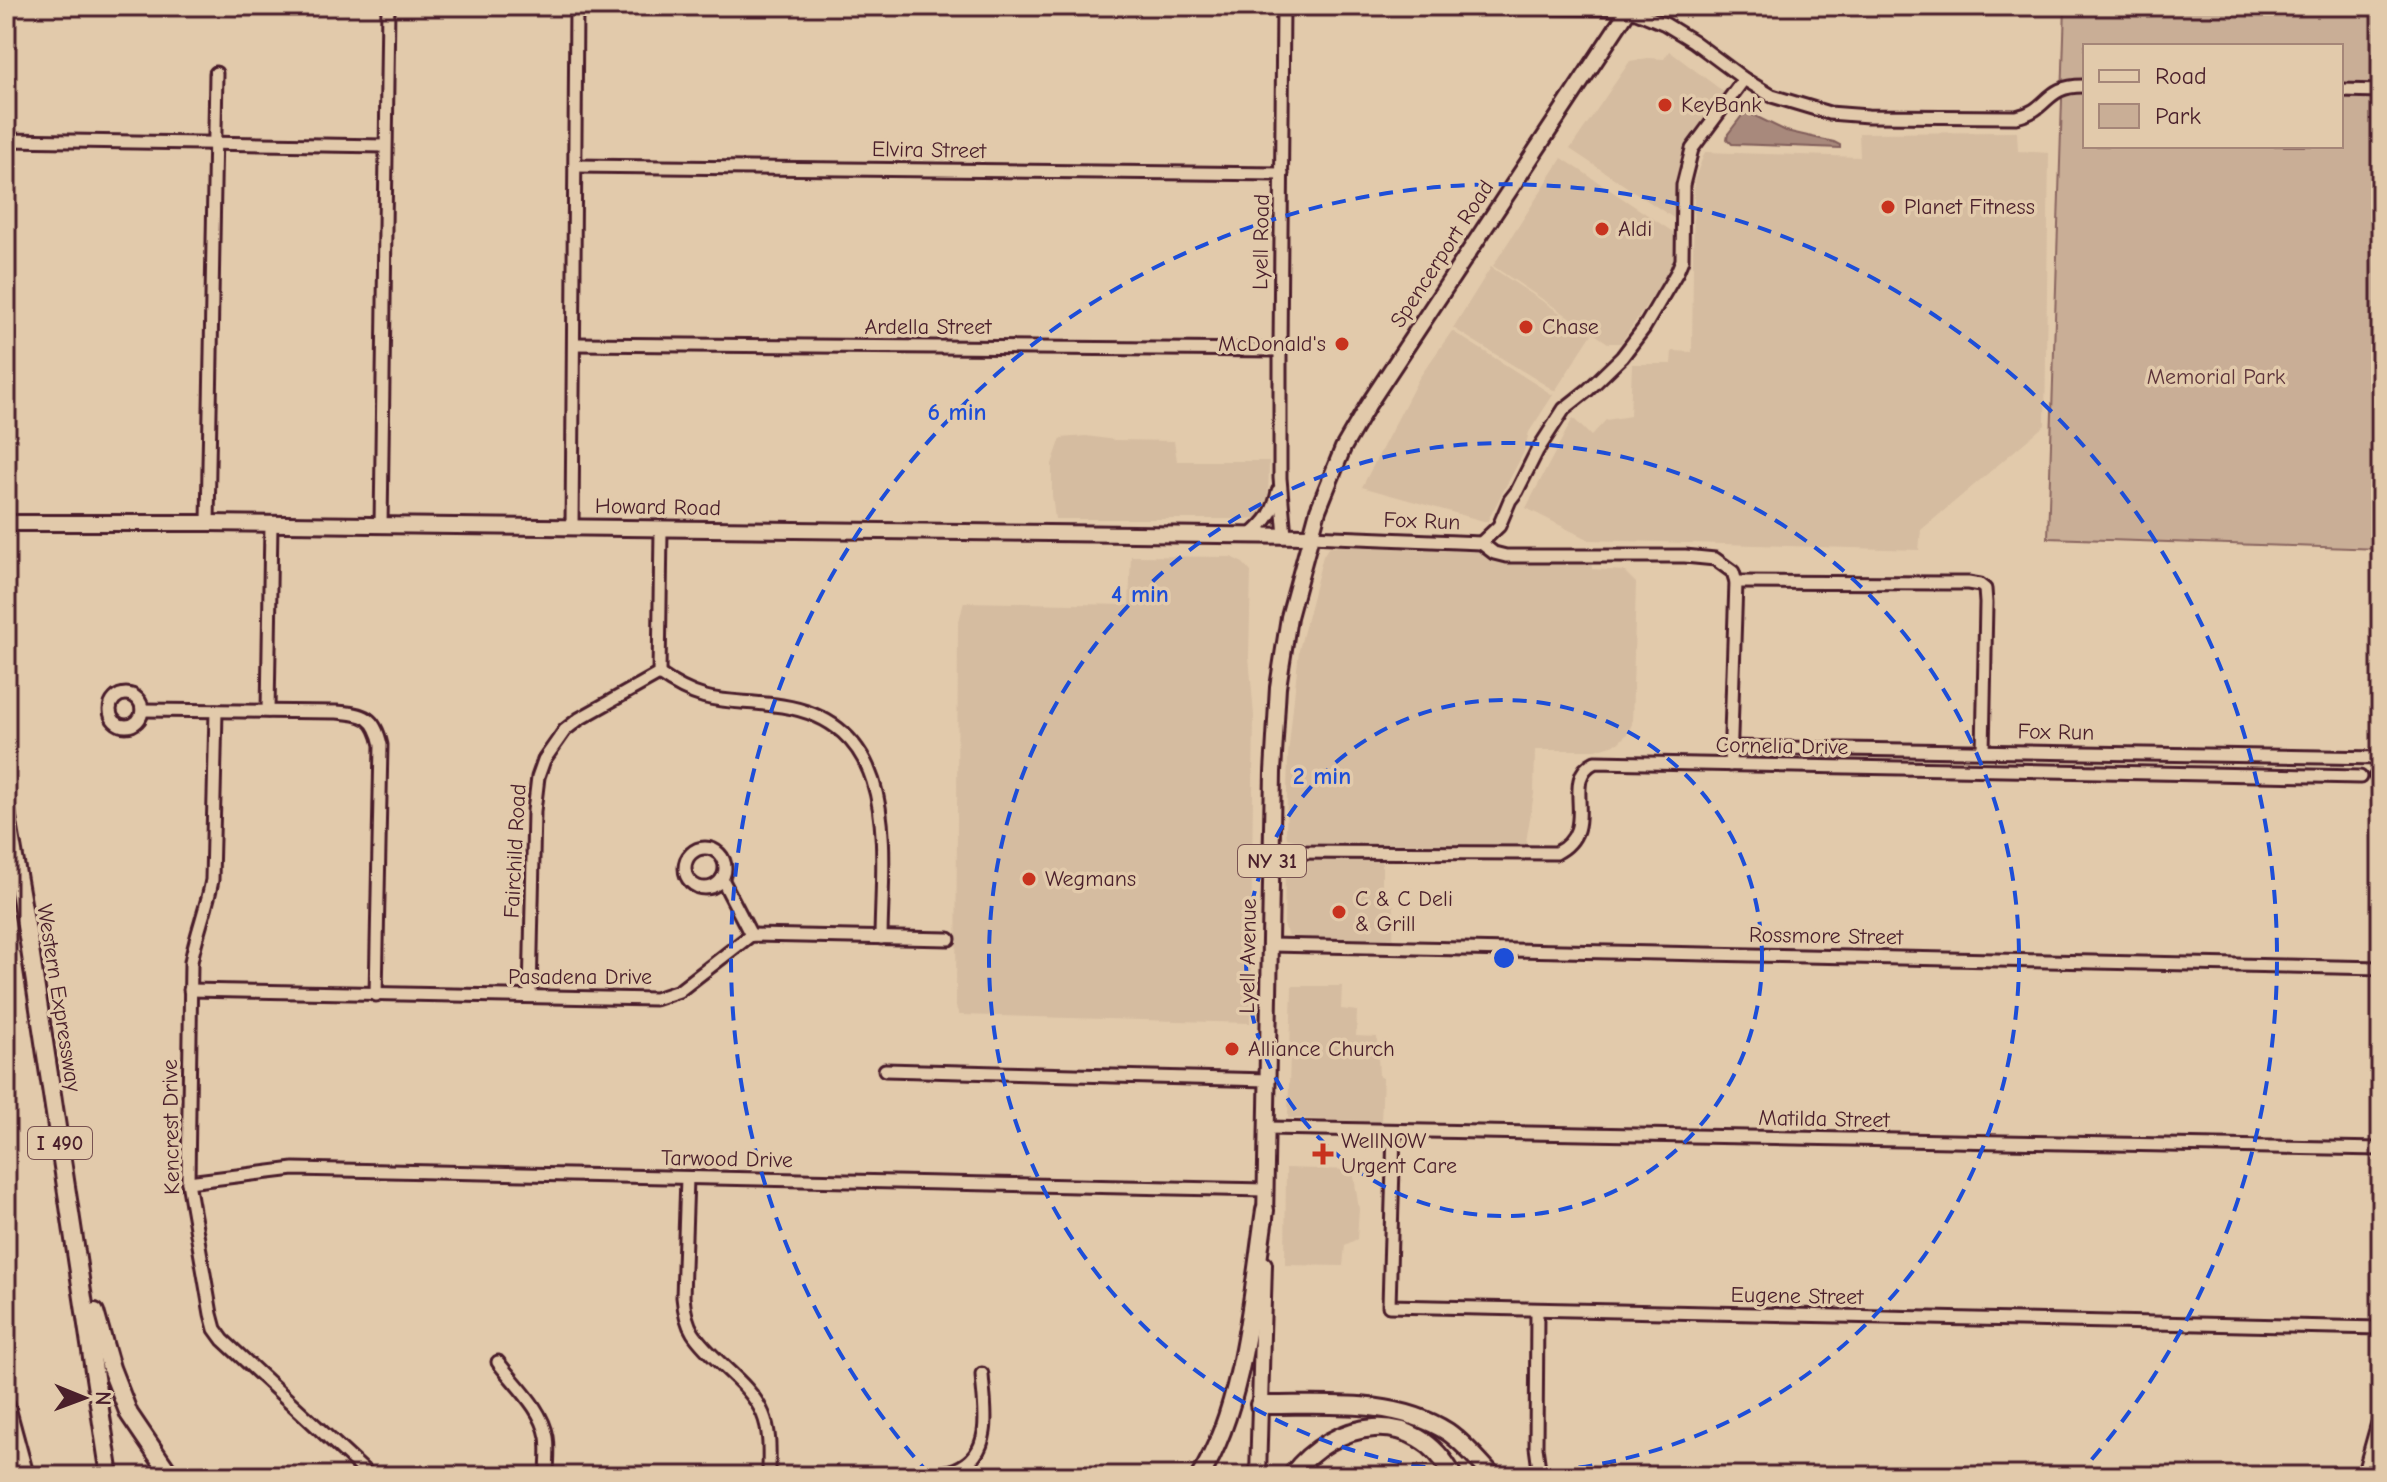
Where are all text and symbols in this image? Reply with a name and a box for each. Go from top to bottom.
legend [2083,44,2343,148]
text: Road [2155,62,2207,90]
place label: KeyBank [1681,92,1762,118]
marker: KeyBank [1656,96,1674,114]
text: Park [2155,102,2201,130]
street label: Elvira Street [872,136,987,164]
street label: Spencerport Road [1385,175,1499,333]
street label: Lyell Road [1247,194,1275,290]
place label: Planet Fitness [1904,194,2035,220]
marker: Planet Fitness [1879,198,1897,216]
place label: Aldi [1618,216,1652,242]
marker: Aldi [1593,220,1611,238]
street label: Ardella Street [865,314,992,340]
place label: Chase [1542,314,1599,340]
marker: Chase [1517,318,1535,336]
place label: McDonald's [1218,331,1326,357]
marker: McDonald's [1333,335,1351,353]
park label: Memorial Park [2147,364,2286,390]
text: 6 min [927,398,987,426]
street label: Howard Road [595,493,721,521]
street label: Fox Run [1383,507,1461,535]
text: 4 min [1111,580,1169,608]
street label: Fox Run [2017,718,2095,746]
street label: Cornelia Drive [1715,732,1849,760]
text: 2 min [1293,762,1351,790]
street label: Fairchild Road [498,783,532,919]
road number: NY 31 [1238,845,1306,877]
place label: Wegmans [1045,866,1136,892]
marker: Wegmans [1020,870,1038,888]
place label: C & C Deli & Grill [1355,886,1453,937]
street label: Lyell Avenue [1234,898,1262,1014]
street label: Western Expressway [31,902,87,1094]
marker: C & C Deli & Grill [1330,903,1348,921]
street label: Rossmore Street [1749,922,1904,950]
centre of rings [1490,944,1518,972]
street label: Pasadena Drive [508,964,652,990]
place label: Alliance Church [1248,1036,1395,1062]
marker: Alliance Church [1223,1040,1241,1058]
street label: Kencrest Drive [157,1059,185,1195]
street label: Matilda Street [1758,1105,1891,1133]
road number: I 490 [28,1127,92,1159]
place label: WellNOW Urgent Care [1341,1128,1457,1179]
marker: WellNOW Urgent Care [1312,1143,1334,1165]
street label: Tarwood Drive [661,1145,793,1173]
street label: Eugene Street [1730,1282,1864,1310]
north arrow [44,1358,124,1438]
text: N [90,1391,116,1406]

